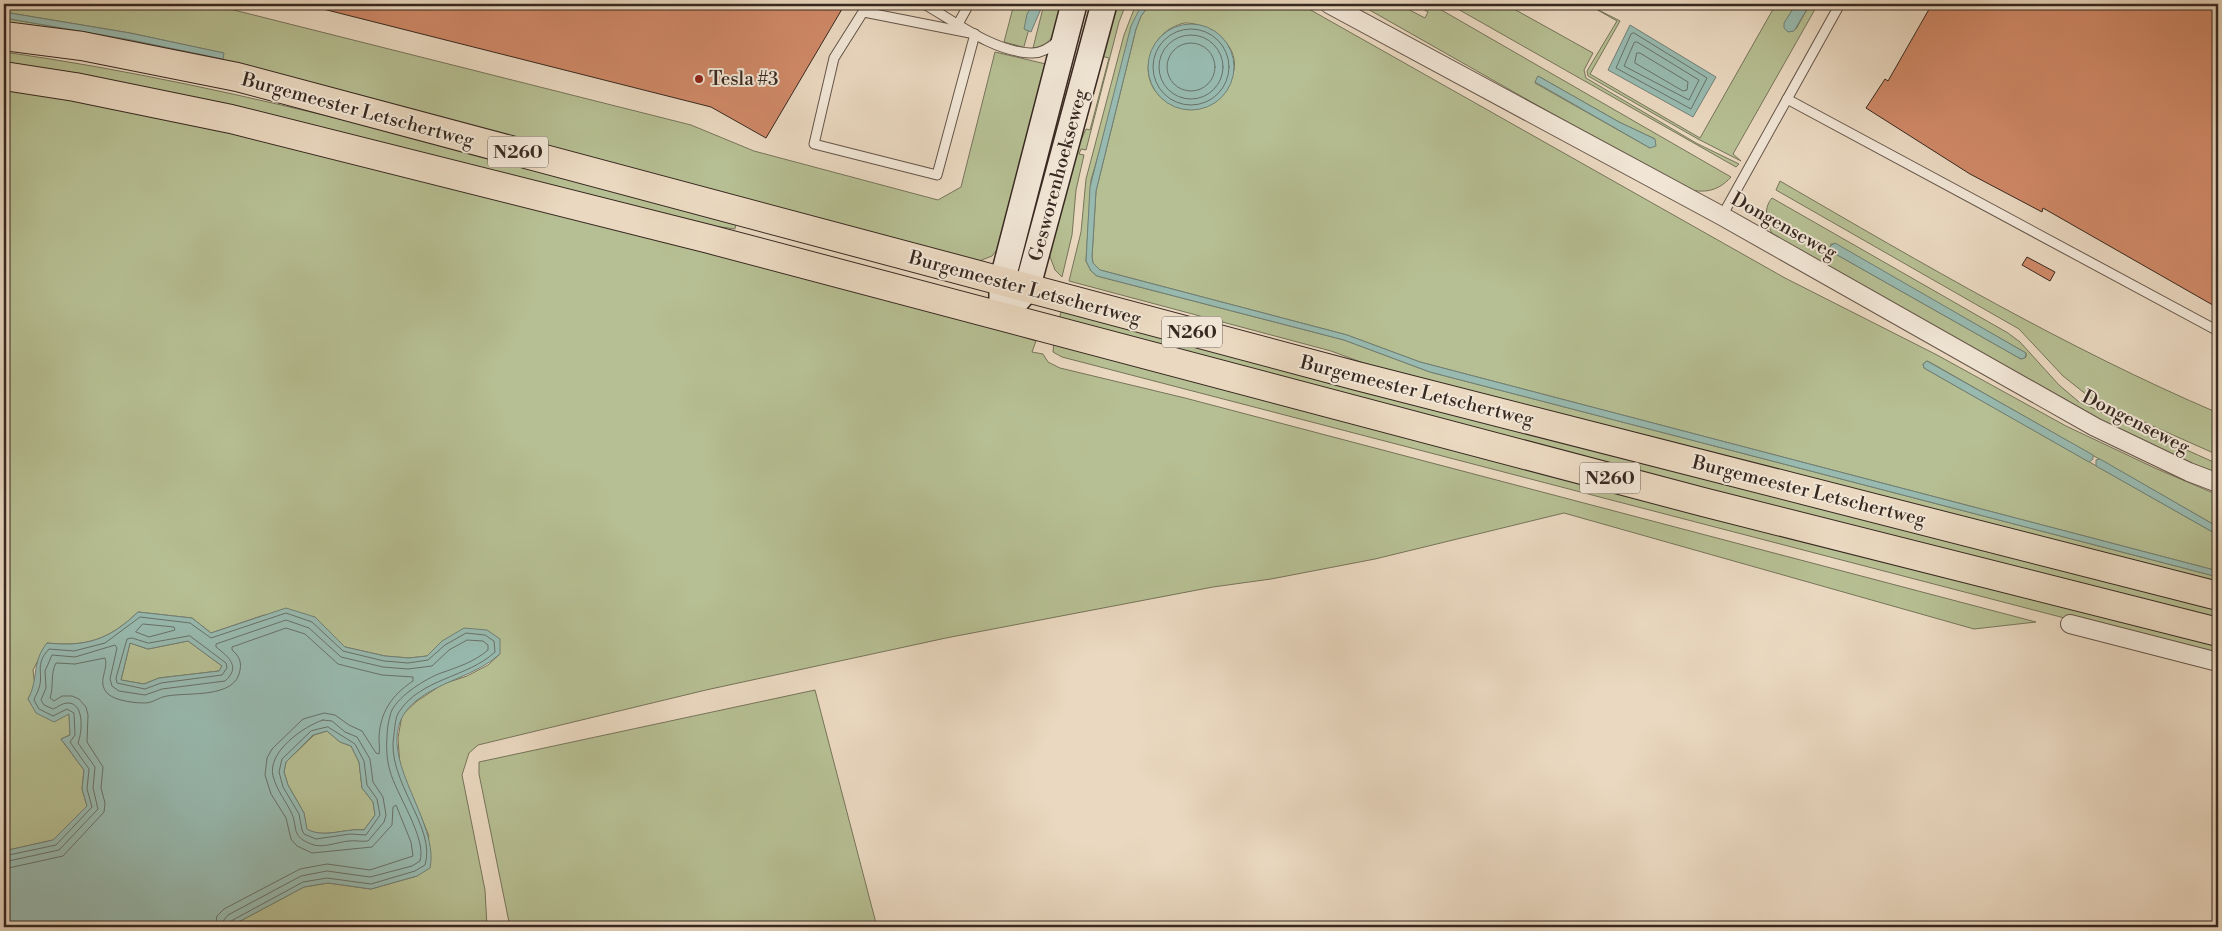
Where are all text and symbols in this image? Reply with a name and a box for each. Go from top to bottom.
street label: Burgemeester Letschertweg [238,67,477,153]
place label: Tesla #3 [709,67,779,91]
marker: Tesla #3 [693,73,705,85]
street label: Gesworenhoekseweg [1023,86,1093,264]
road number: N260 [488,136,548,168]
street label: Dongenseweg [1727,187,1841,265]
street label: Burgemeester Letschertweg [905,245,1144,331]
road number: N260 [1162,316,1222,348]
street label: Burgemeester Letschertweg [1297,350,1536,432]
street label: Dongenseweg [2078,385,2194,459]
street label: Burgemeester Letschertweg [1689,450,1928,532]
road number: N260 [1580,462,1640,493]

